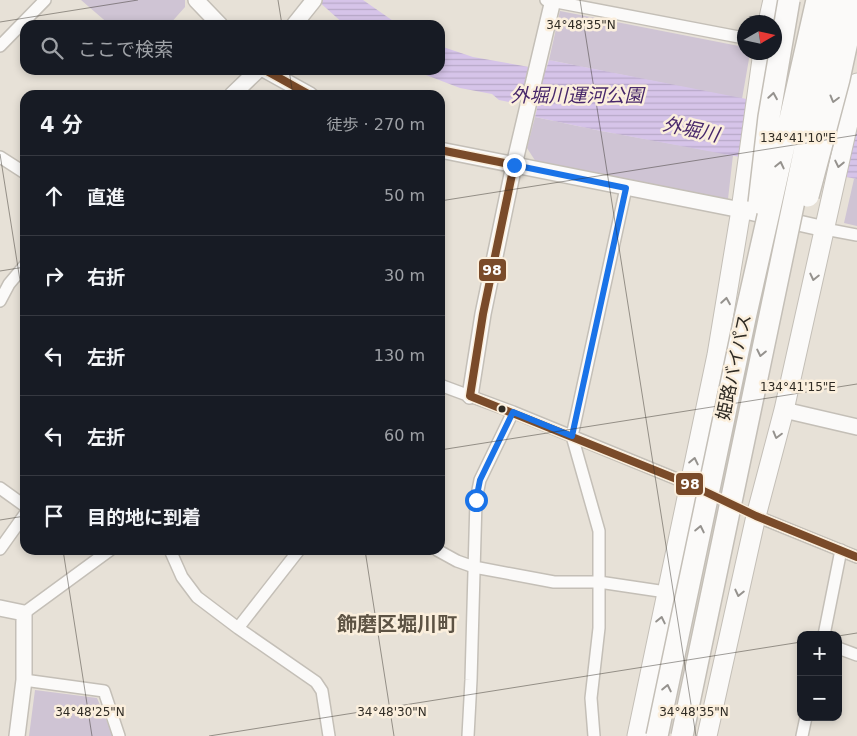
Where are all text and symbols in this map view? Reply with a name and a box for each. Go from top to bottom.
north arrow [737,15,782,60]
text: 34°48'35"N [546,18,616,32]
search box [20,20,445,75]
icon: search [38,34,66,62]
text: ここで検索 [78,38,173,60]
water label: 外堀川運河公園 [510,84,646,106]
one-way arrow [767,91,778,99]
one-way arrow [829,94,839,102]
water label: 外堀川 [661,112,723,146]
text: 4 分 [40,113,83,137]
text: 徒歩 · 270 m [327,115,425,134]
text: 134°41'10"E [760,131,836,145]
route end [503,154,526,177]
one-way arrow [834,160,845,169]
one-way arrow [774,161,785,170]
icon: ahead [40,182,68,210]
text: 直進 [87,186,125,208]
text: 50 m [384,186,425,205]
line badge: 98 [478,258,507,282]
icon: right [40,262,68,290]
text: 98 [482,262,502,278]
text: 右折 [87,266,125,288]
text: 30 m [384,266,425,285]
one-way arrow [809,272,820,281]
one-way arrow [720,297,730,306]
street label: 姫路バイパス [712,312,755,422]
icon: left [40,342,68,370]
text: 左折 [87,346,125,368]
text: 130 m [374,346,425,365]
one-way arrow [756,349,767,358]
text: 134°41'15"E [760,380,836,394]
unlabelled marker [497,404,507,414]
icon: left [40,422,68,450]
text: 左折 [87,426,125,448]
text: 60 m [384,426,425,445]
one-way arrow [772,430,783,439]
one-way arrow [688,456,699,465]
line badge: 98 [675,472,704,496]
text: 98 [680,476,700,492]
route start [465,489,488,512]
icon: arrive [40,502,68,530]
text: 目的地に到着 [87,506,201,528]
one-way arrow [695,525,705,534]
one-way arrow [734,588,745,597]
district label: 飾磨区堀川町 [337,612,457,636]
one-way arrow [655,615,665,624]
map controls [797,631,842,721]
button: + [797,631,842,676]
button: − [797,676,842,721]
one-way arrow [661,684,672,693]
text: 34°48'25"N [55,705,125,719]
text: 34°48'30"N [357,705,427,719]
text: 34°48'35"N [659,705,729,719]

